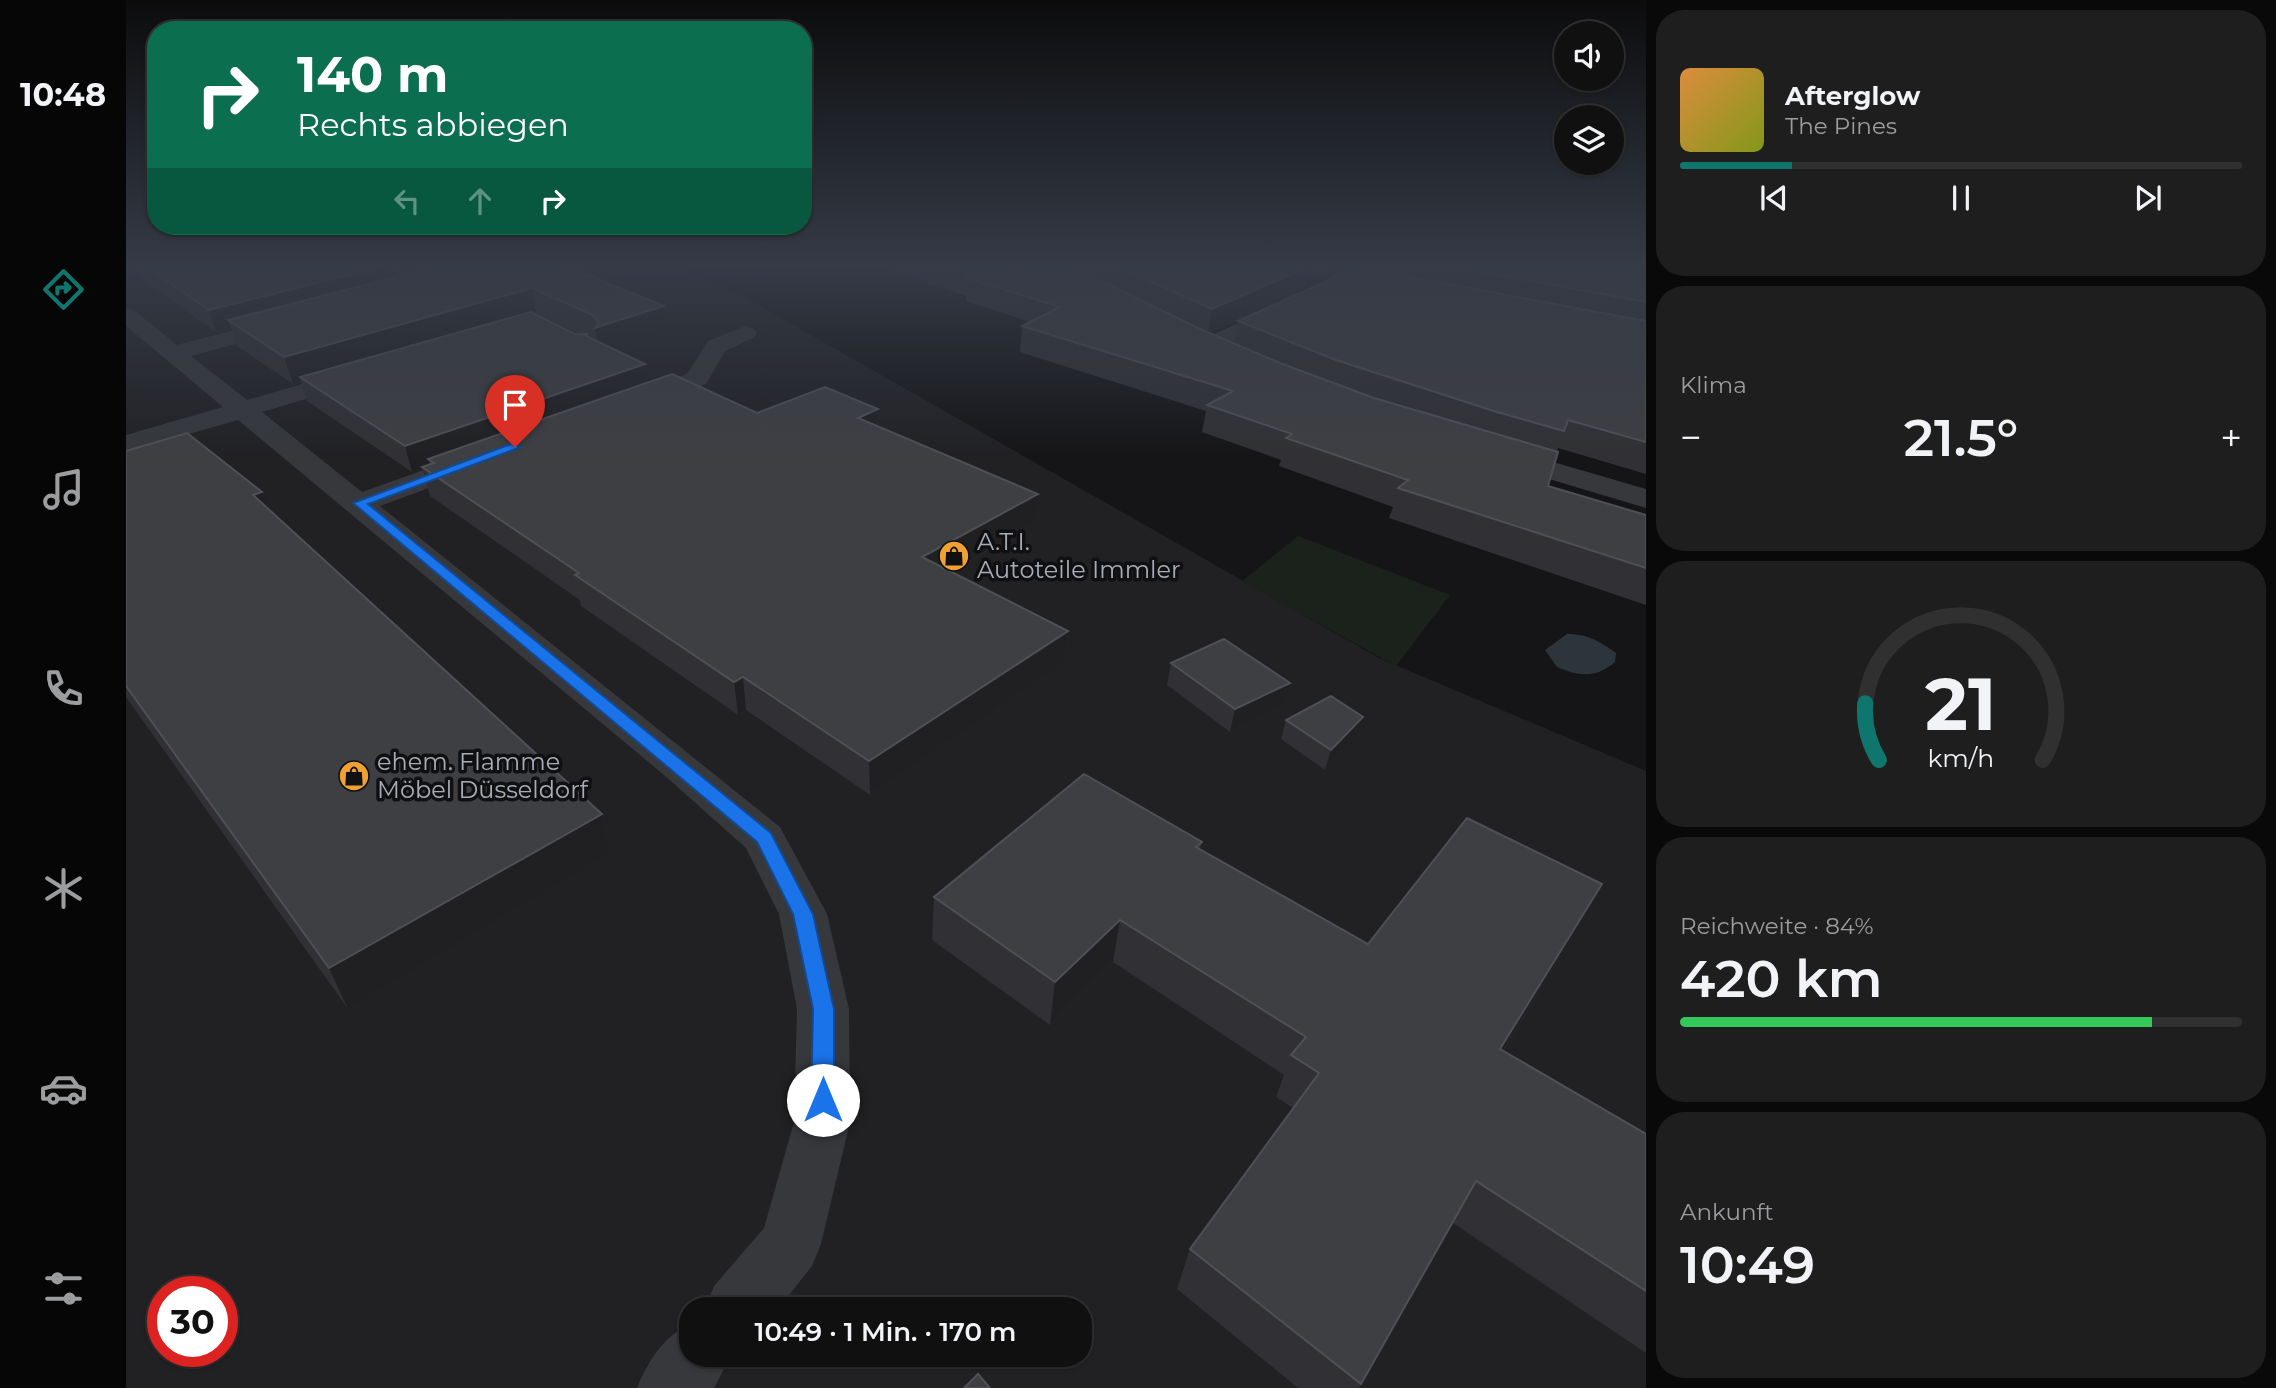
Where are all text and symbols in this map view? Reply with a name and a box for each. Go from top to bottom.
map controls [1554,21,1624,175]
button: sound [1554,21,1624,91]
text: 140 m [297,45,449,104]
icon: right [182,49,273,140]
text: 10:48 [20,75,106,114]
text: Afterglow [1785,80,1920,112]
text: Rechts abbiegen [297,105,569,144]
button: layers [1554,105,1624,175]
text: The Pines [1785,112,1897,140]
icon: previous [1755,179,1793,217]
icon: pause [1942,179,1980,217]
icon: next [2129,179,2167,217]
icon: left [388,182,426,220]
icon: ahead [461,182,499,220]
icon: right [534,182,572,220]
icon: directions [39,265,88,314]
text: Klima [1680,371,1747,399]
pin [485,375,545,447]
icon: arrive [496,386,534,424]
text: 21.5° [1904,406,2018,469]
text: − [1680,414,1702,461]
text: + [2220,414,2242,461]
icon: music [39,465,88,514]
place label: A.T.I. Autoteile Immler [977,527,1181,584]
shop icon: A.T.I. Autoteile Immler [937,539,971,573]
text: 21 [1925,660,1997,748]
icon: phone [39,664,88,713]
text: km/h [1928,743,1994,773]
place label: ehem. Flamme Möbel Düsseldorf [377,747,589,804]
shop icon: ehem. Flamme Möbel Düsseldorf [337,759,371,793]
icon: climate [39,864,88,913]
text: Reichweite · 84% [1680,912,1873,940]
text: 420 km [1680,947,1882,1010]
position arrow [786,1063,860,1137]
icon: car [39,1064,88,1113]
text: Ankunft [1680,1198,1774,1226]
text: 10:49 [1680,1233,1815,1296]
icon: filters [39,1264,88,1313]
speed limit sign: 30 [147,1276,238,1367]
text: 10:49 · 1 Min. · 170 m [755,1316,1016,1348]

